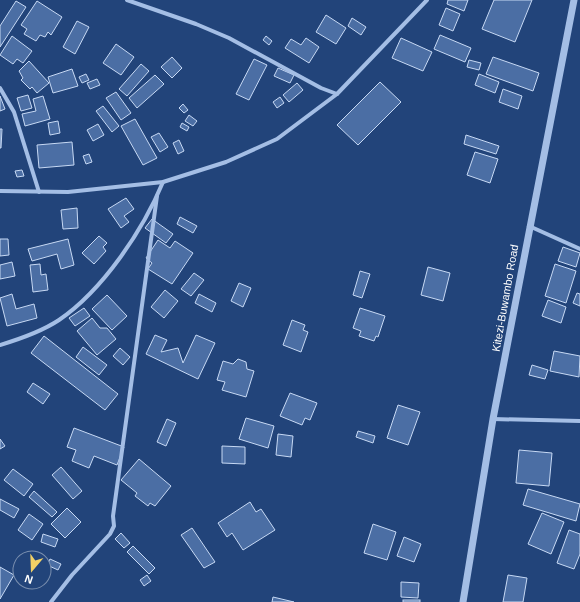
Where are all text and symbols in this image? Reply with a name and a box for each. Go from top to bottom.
street label: Kitezi-Buwambo Road [490,243,520,353]
north arrow [12,550,52,590]
text: N [23,572,34,586]

